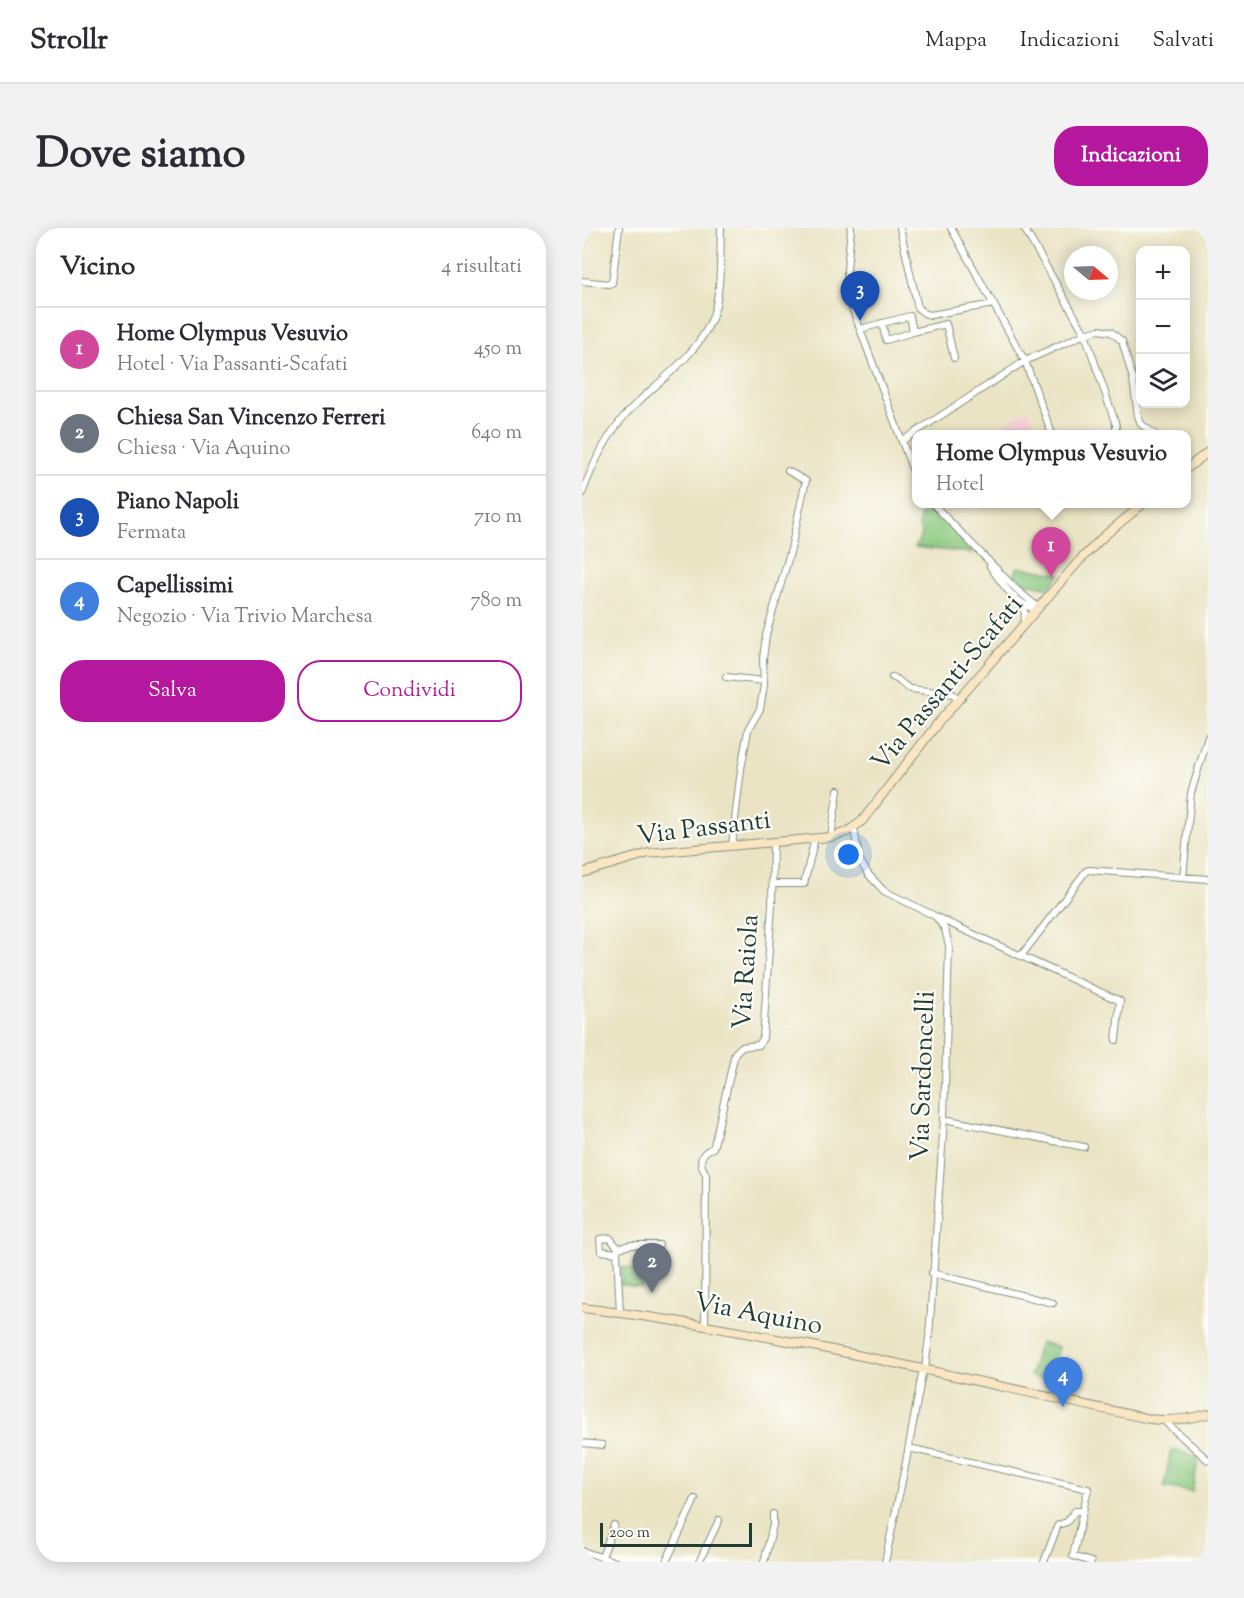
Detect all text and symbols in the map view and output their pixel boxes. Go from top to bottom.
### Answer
text: Strollr [30,21,108,61]
text: Mappa [925,26,987,56]
text: Indicazioni [1020,26,1120,56]
text: Salvati [1153,26,1214,56]
text: Dove siamo [36,126,245,186]
button: Indicazioni [1054,126,1208,186]
north arrow [1064,246,1118,300]
map controls [1136,246,1190,408]
button: + [1136,246,1190,300]
text: Vicino [60,249,135,286]
text: 4 risultati [441,253,522,282]
pin: 3 [840,272,880,321]
button: − [1136,300,1190,354]
text: Home Olympus Vesuvio [117,319,348,351]
text: 1 [76,335,83,364]
text: 450 m [474,335,522,364]
text: Hotel · Via Passanti-Scafati [117,351,348,380]
button: layers [1136,354,1190,408]
text: Chiesa San Vincenzo Ferreri [117,403,386,435]
text: 2 [75,419,84,448]
text: 640 m [471,419,522,448]
popup [912,430,1191,508]
text: Chiesa · Via Aquino [117,435,291,464]
text: Home Olympus Vesuvio [936,439,1167,471]
text: Hotel [936,471,984,500]
text: Piano Napoli [117,487,239,519]
text: 3 [75,503,84,532]
text: 710 m [474,503,522,532]
text: Fermata [117,519,186,548]
pin: 1 [1032,528,1070,577]
text: Capellissimi [117,571,233,603]
text: 4 [74,587,85,616]
text: 780 m [471,587,522,616]
street label: Via Passanti-Scafati [863,588,1033,780]
text: Negozio · Via Trivio Marchesa [117,603,373,632]
button: Salva [60,660,285,722]
button: Condividi [297,660,522,722]
street label: Via Passanti [635,802,773,856]
your location [834,840,863,869]
street label: Via Raiola [725,913,769,1031]
street label: Via Sardoncelli [903,990,945,1162]
pin: 2 [632,1244,672,1293]
street label: Via Aquino [691,1284,825,1346]
pin: 4 [1044,1358,1082,1407]
scale bar [600,1520,752,1548]
text: 200 m [609,1522,650,1545]

